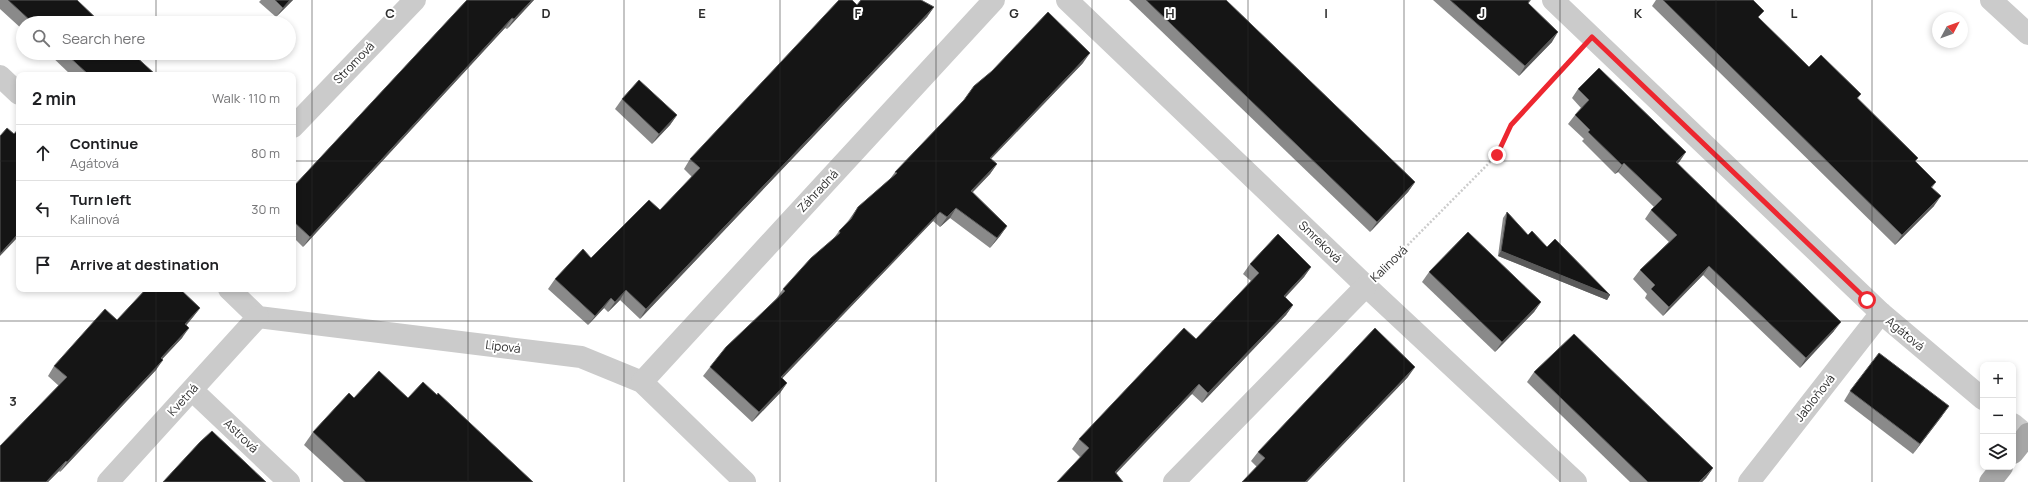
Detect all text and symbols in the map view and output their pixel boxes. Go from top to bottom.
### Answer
text: C [385,4,395,22]
text: D [541,4,551,22]
text: E [698,4,706,22]
text: F [855,4,862,22]
text: G [1009,4,1019,22]
text: H [1165,4,1175,22]
text: I [1324,4,1328,22]
text: J [1479,4,1485,22]
text: K [1634,4,1643,22]
text: L [1791,4,1798,22]
north arrow [1932,12,1968,48]
search box [16,16,296,60]
icon: search [30,27,52,49]
text: Search here [62,28,145,49]
street label: Stromová [329,38,378,88]
text: 2 min [32,87,76,110]
text: Walk · 110 m [212,89,280,107]
text: Continue [70,133,138,154]
icon: ahead [32,142,54,164]
text: 80 m [251,144,280,162]
route end [1488,146,1506,164]
text: Agátová [70,154,119,172]
street label: Záhradná [793,166,842,216]
text: Turn left [70,189,132,210]
icon: left [32,198,54,220]
text: 30 m [251,200,280,218]
text: Kalinová [70,210,120,228]
street label: Smreková [1295,217,1346,266]
street label: Kalinová [1366,242,1411,286]
icon: arrive [32,254,54,276]
text: Arrive at destination [70,254,219,275]
route start [1858,291,1876,309]
street label: Agátová [1883,313,1928,355]
street label: Lipová [485,336,522,357]
map controls [1980,362,2016,470]
button: + [1980,362,2016,398]
street label: Jabloňová [1791,371,1838,425]
street label: Kvetná [163,380,202,420]
text: 3 [9,392,17,410]
button: − [1980,398,2016,434]
street label: Astrová [220,415,262,456]
button: layers [1980,434,2016,470]

